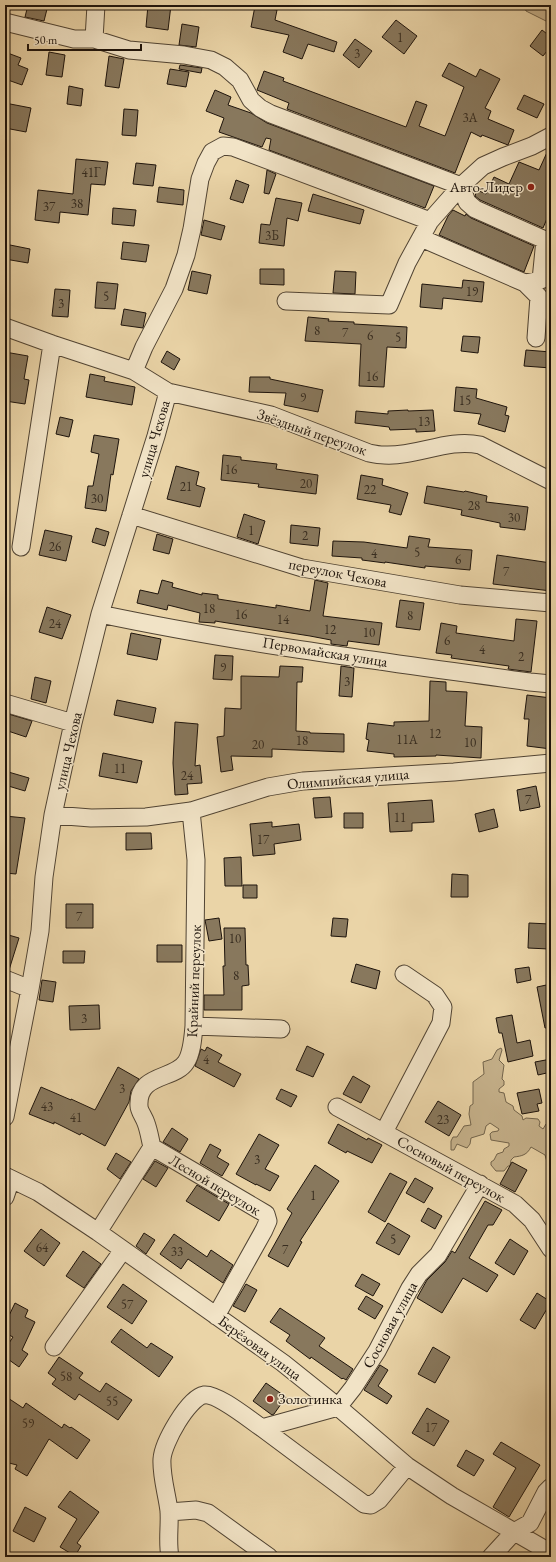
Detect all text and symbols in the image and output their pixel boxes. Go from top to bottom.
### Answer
scale bar [28,26,141,52]
house number: 1 [397,29,403,46]
text: 50 m [34,32,58,48]
house number: 3 [354,45,360,62]
house number: 3А [462,109,479,126]
house number: 41Г [81,164,101,181]
place label: Авто-Лидер [449,177,523,196]
marker: Авто-Лидер [526,182,536,192]
house number: 38 [71,195,83,212]
house number: 37 [43,198,56,215]
house number: 3Б [265,227,279,244]
house number: 19 [466,283,479,300]
house number: 5 [103,288,109,305]
house number: 3 [58,295,64,312]
house number: 8 [314,322,320,339]
house number: 7 [342,324,349,341]
house number: 6 [367,327,373,344]
house number: 5 [395,329,401,346]
house number: 16 [366,368,378,385]
house number: 9 [300,389,307,406]
house number: 15 [459,392,471,409]
street label: улица Чехова [133,398,174,480]
street label: Звёздный переулок [255,404,370,459]
house number: 13 [418,413,430,430]
house number: 16 [225,461,237,478]
house number: 20 [300,475,312,492]
house number: 21 [180,478,192,495]
house number: 22 [364,481,377,498]
house number: 30 [91,490,103,507]
house number: 28 [468,497,480,514]
house number: 30 [508,509,520,526]
house number: 1 [248,522,254,539]
house number: 2 [302,527,309,544]
house number: 26 [49,538,61,555]
house number: 5 [414,544,420,561]
house number: 4 [371,545,378,562]
house number: 6 [455,551,461,568]
street label: переулок Чехова [287,554,389,591]
house number: 7 [503,563,510,580]
house number: 18 [203,600,215,617]
house number: 16 [235,606,247,623]
house number: 8 [407,607,413,624]
house number: 14 [277,611,290,628]
house number: 24 [49,615,62,632]
house number: 12 [324,621,337,638]
house number: 10 [363,624,375,641]
street label: Первомайская улица [261,632,389,671]
house number: 6 [444,632,450,649]
house number: 4 [479,641,486,658]
house number: 2 [518,648,525,665]
house number: 9 [220,659,227,676]
house number: 3 [344,673,350,690]
street label: улица Чехова [49,710,86,792]
house number: 12 [429,725,442,742]
house number: 11А [396,731,419,748]
house number: 18 [296,732,308,749]
house number: 10 [464,734,476,751]
house number: 20 [252,736,264,753]
house number: 11 [114,760,126,777]
street label: Олимпийская улица [286,764,410,793]
house number: 24 [181,767,194,784]
house number: 7 [525,791,532,808]
house number: 11 [394,809,406,826]
house number: 17 [257,831,270,848]
house number: 7 [76,908,83,925]
street label: Крайний переулок [182,924,205,1038]
house number: 10 [229,930,241,947]
house number: 8 [233,967,239,984]
house number: 3 [81,1010,87,1027]
house number: 4 [203,1051,210,1068]
house number: 3 [119,1080,125,1097]
house number: 43 [41,1098,53,1115]
house number: 41 [70,1109,82,1126]
house number: 23 [437,1111,449,1128]
street label: Сосновый переулок [394,1131,509,1206]
street label: Лесной переулок [166,1150,264,1219]
house number: 3 [254,1151,260,1168]
house number: 1 [310,1187,316,1204]
house number: 5 [390,1231,396,1248]
house number: 64 [36,1239,49,1256]
house number: 7 [282,1241,289,1258]
house number: 33 [171,1243,183,1260]
street label: Сосновая улица [358,1278,421,1371]
house number: 57 [121,1296,134,1313]
street label: Берёзовая улица [215,1311,306,1384]
house number: 58 [60,1368,72,1385]
place label: Золотинка [278,1389,342,1408]
house number: 55 [106,1393,118,1410]
marker: Золотинка [265,1394,275,1404]
house number: 59 [22,1415,35,1432]
house number: 17 [425,1419,438,1436]

